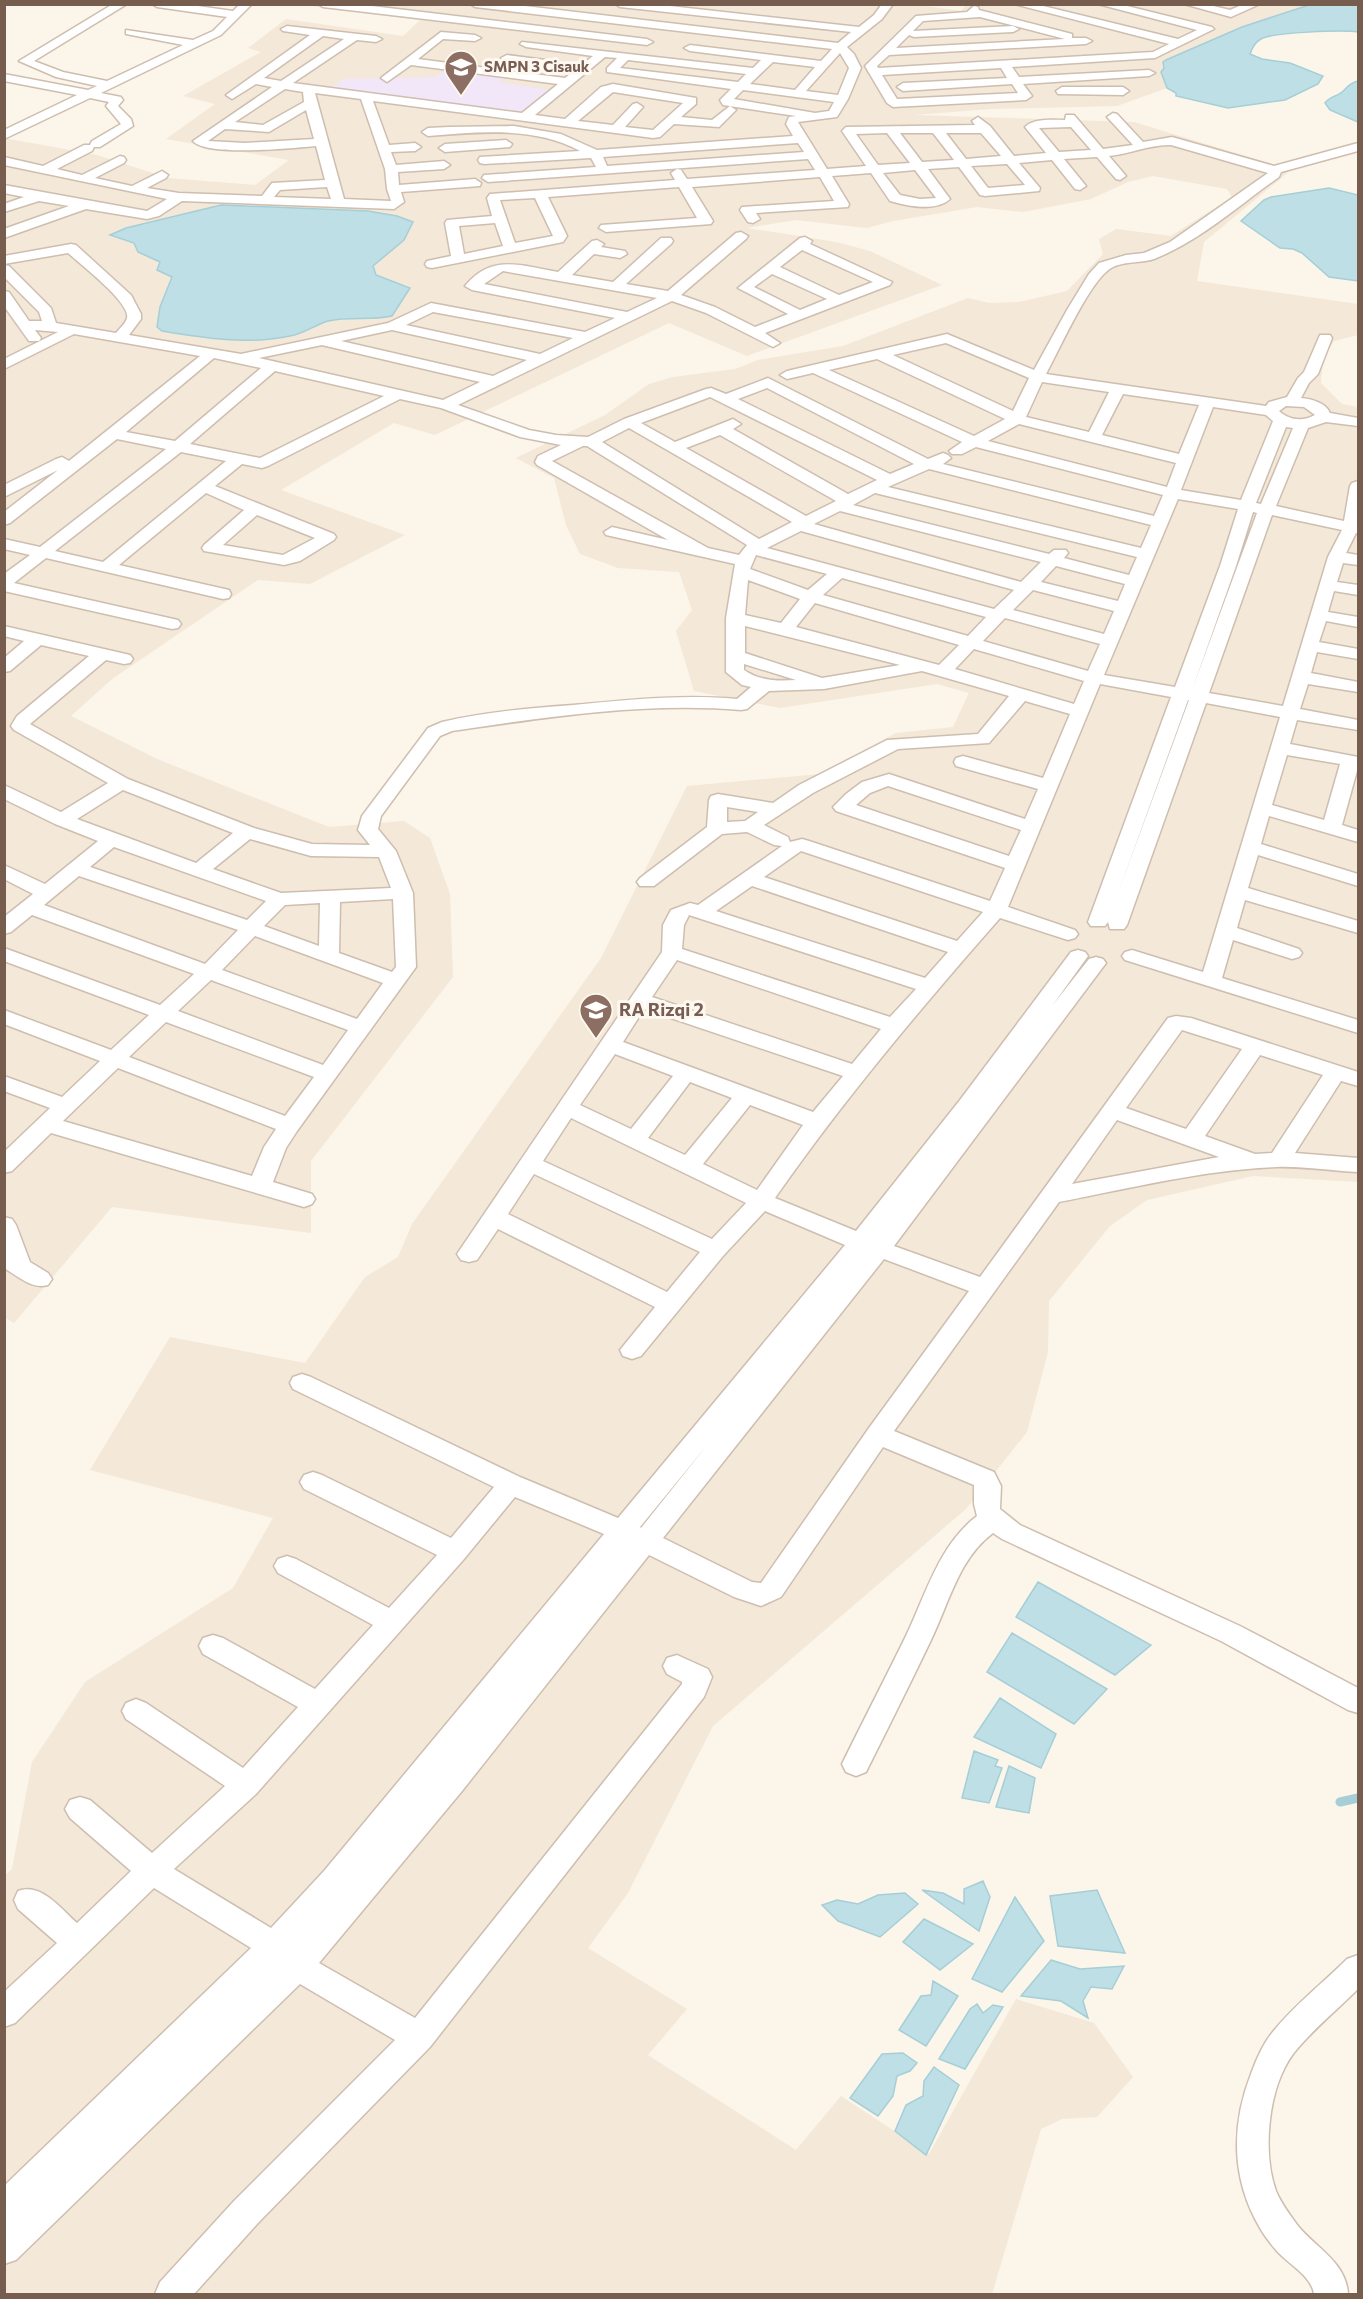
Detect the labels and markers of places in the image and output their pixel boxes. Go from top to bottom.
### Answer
school or university icon: SMPN 3 Cisauk [443,49,479,96]
place label: SMPN 3 Cisauk [484,57,590,75]
school or university icon: RA Rizqi 2 [578,992,614,1039]
place label: RA Rizqi 2 [619,998,704,1020]

